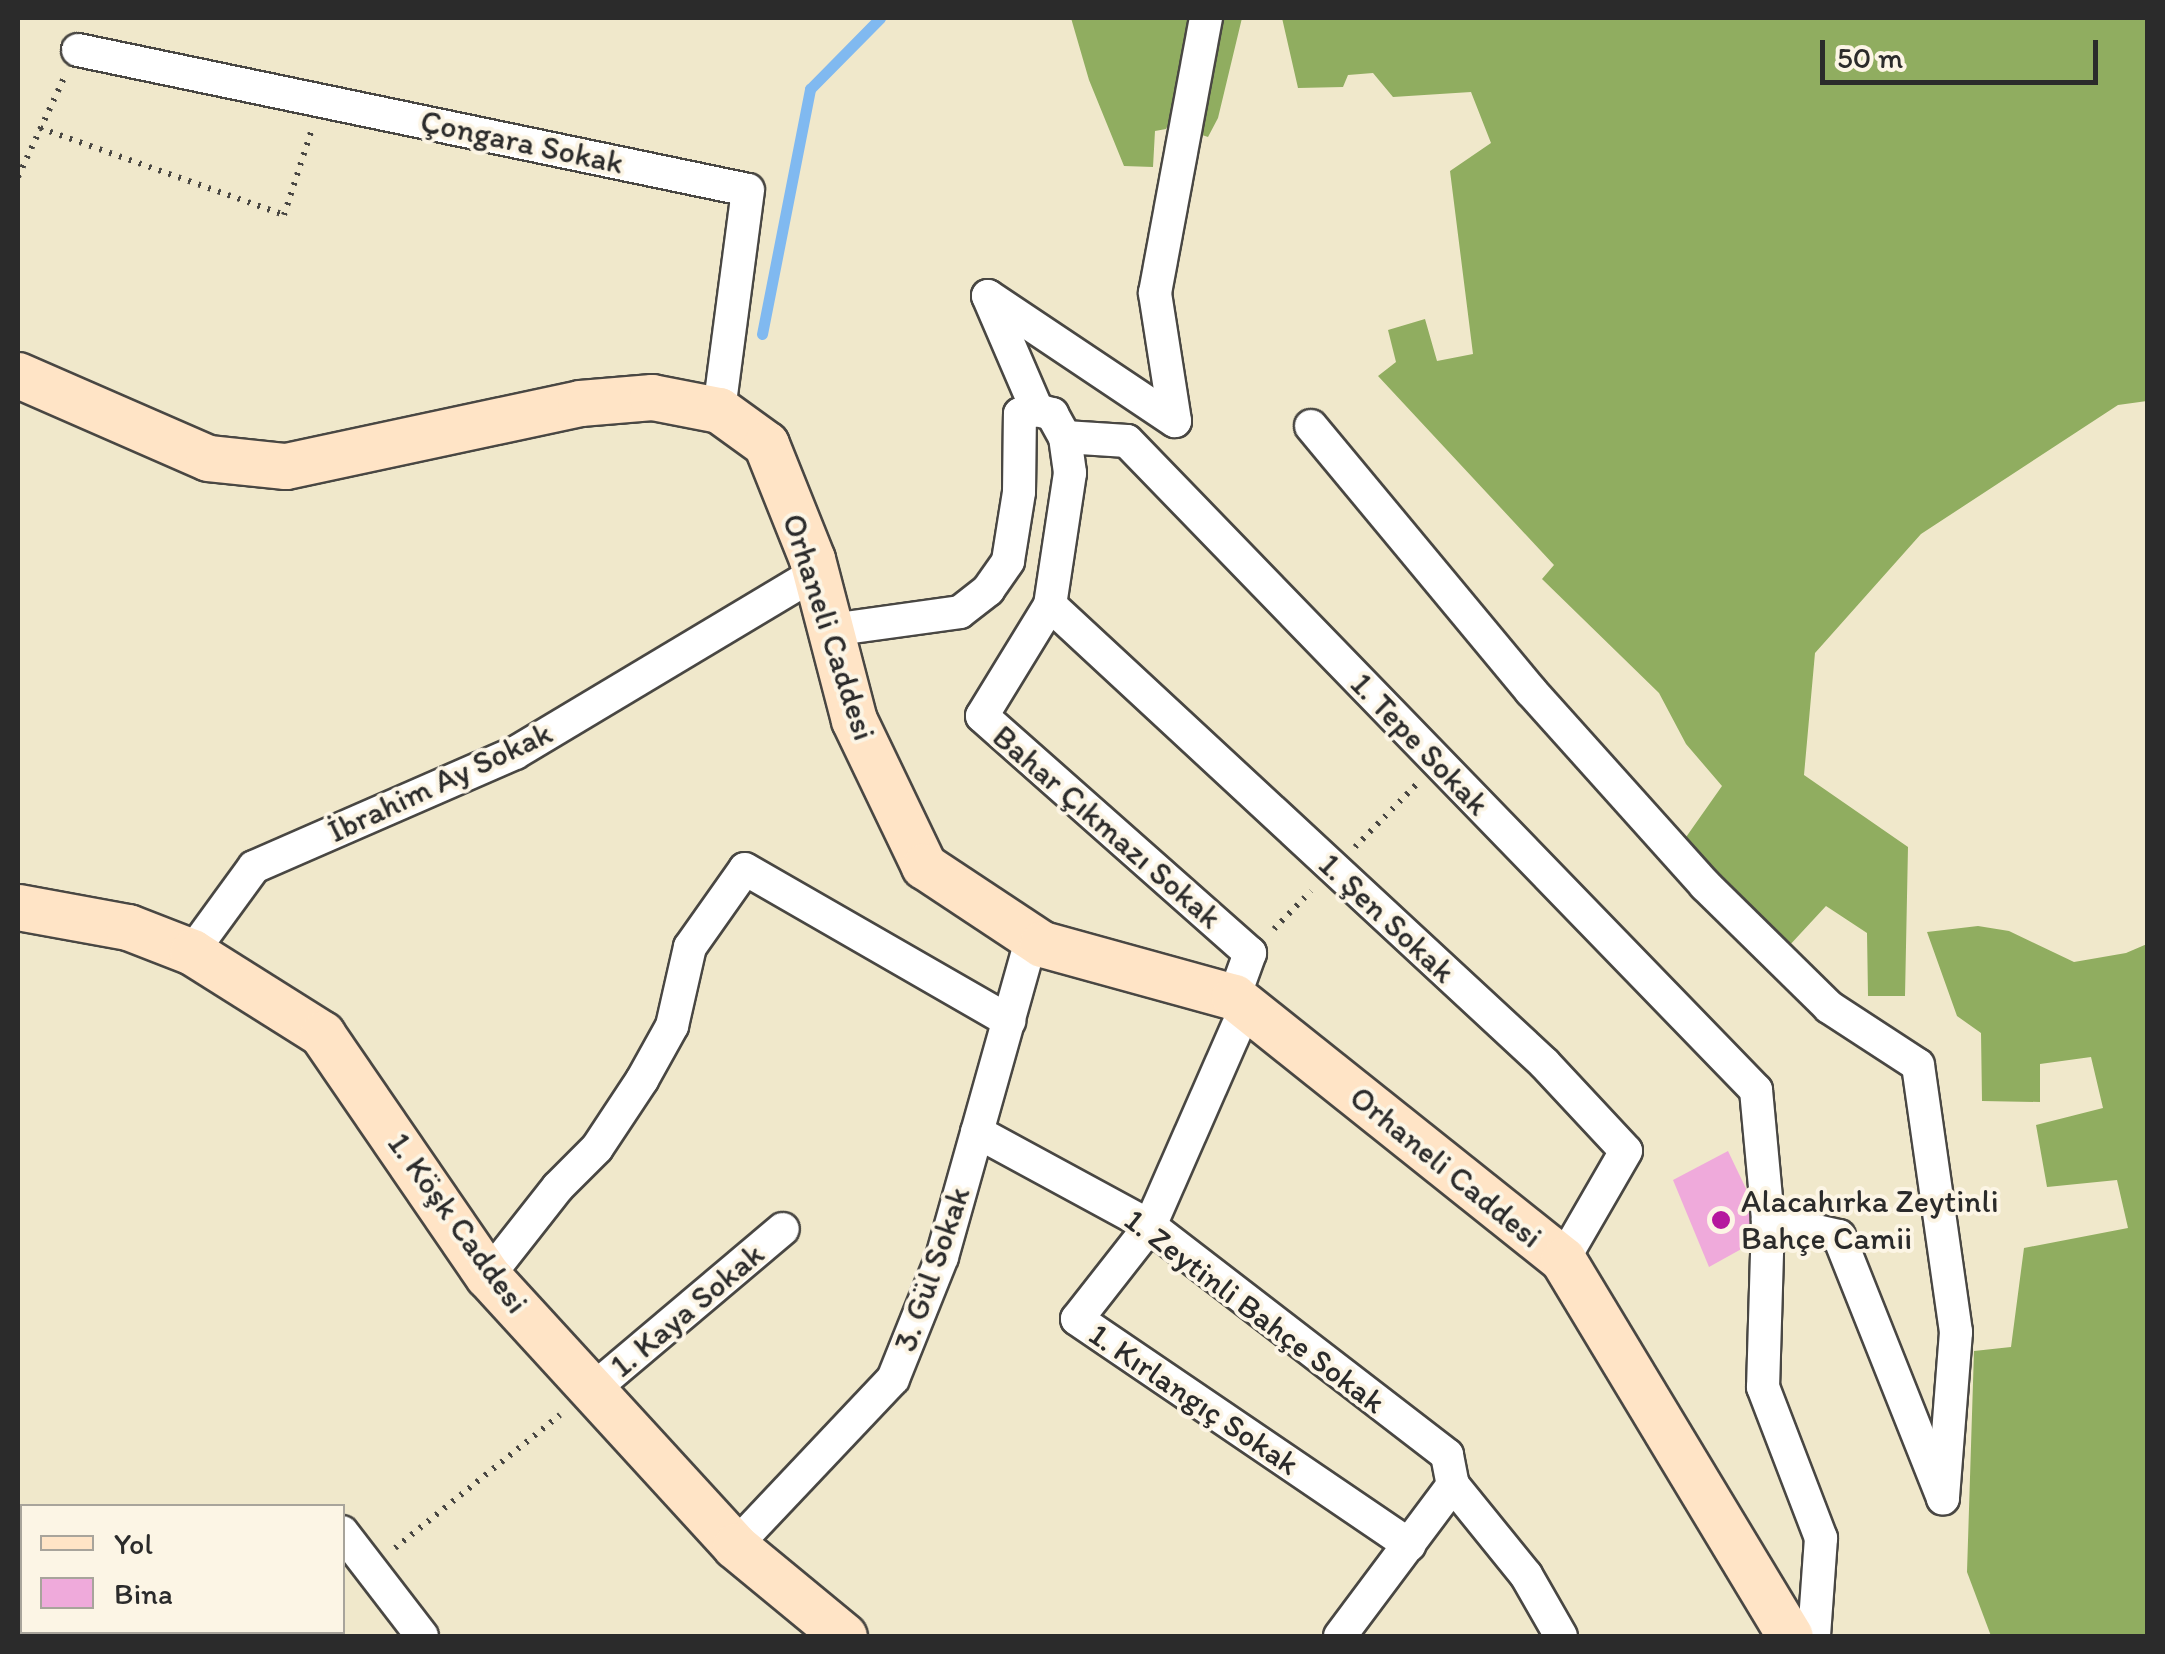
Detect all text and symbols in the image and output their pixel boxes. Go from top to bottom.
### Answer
scale bar [1825,20,2102,82]
text: 50 m [1837,39,1903,76]
street label: Çongara Sokak [417,102,627,182]
street label: Orhaneli Caddesi [774,509,884,745]
street label: 1. Tepe Sokak [1343,665,1497,823]
street label: İbrahim Ay Sokak [322,713,558,851]
street label: Bahar Çıkmazı Sokak [985,717,1229,937]
street label: 1. Şen Sokak [1311,845,1463,991]
street label: Orhaneli Caddesi [1342,1078,1550,1256]
street label: 1. Köşk Caddesi [379,1125,537,1321]
street label: 3. Gül Sokak [886,1182,978,1356]
place label: Alacahırka Zeytinli Bahçe Camii [1741,1183,2000,1258]
street label: 1. Zeytinli Bahçe Sokak [1117,1201,1393,1421]
marker: Alacahırka Zeytinli Bahçe Camii [1710,1209,1732,1231]
street label: 1. Kaya Sokak [603,1235,771,1385]
street label: 1. Kırlangıç Sokak [1082,1315,1306,1483]
legend [20,1504,345,1634]
text: Yol [114,1525,153,1562]
text: Bina [114,1575,173,1612]

